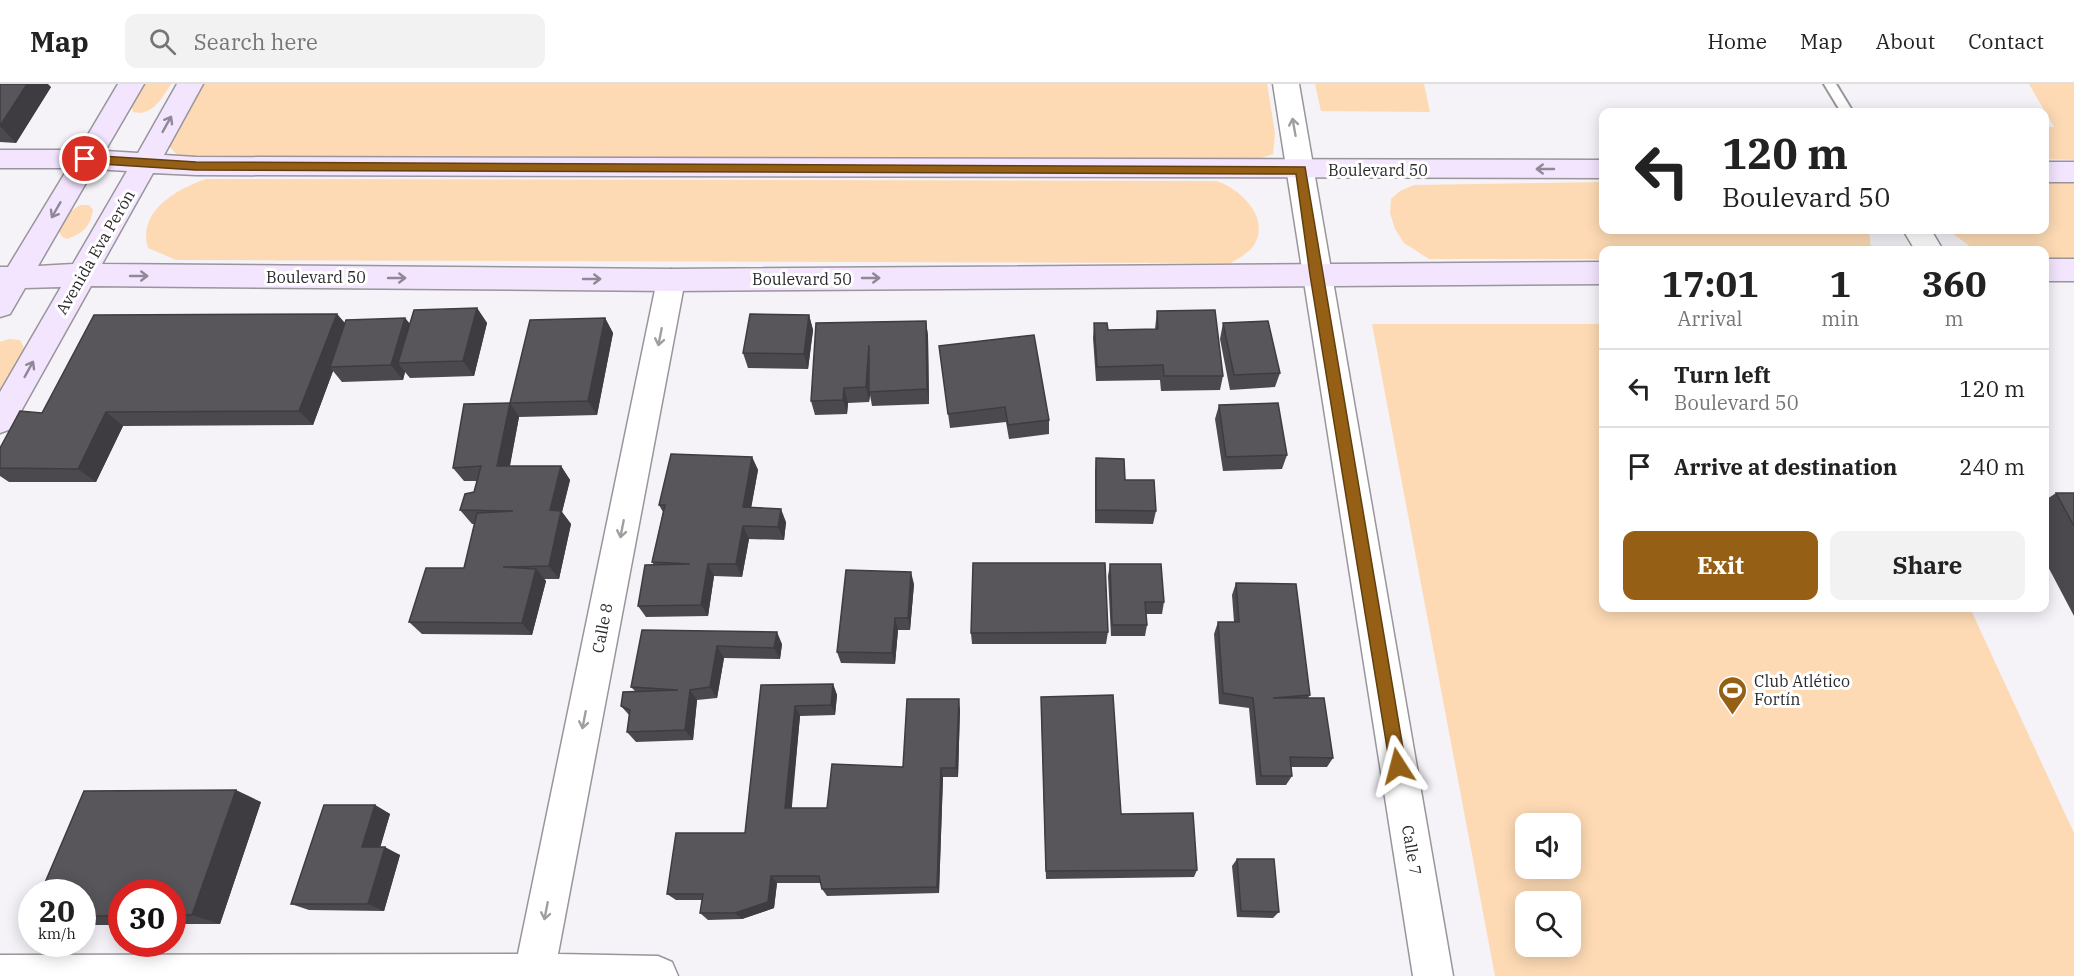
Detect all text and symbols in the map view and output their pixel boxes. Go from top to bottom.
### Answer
search box [125,14,545,68]
text: Map [30,23,89,60]
icon: search [146,25,179,58]
text: Search here [194,27,318,56]
text: Home [1707,27,1767,55]
text: Map [1800,27,1843,55]
text: About [1876,27,1935,55]
text: Contact [1968,27,2044,55]
one-way arrow [161,116,173,133]
one-way arrow [1288,118,1299,137]
text: 120 m [1722,126,1848,181]
icon: left [1623,132,1701,210]
pin [59,133,110,184]
icon: arrive [68,142,101,175]
street label: Boulevard 50 [1328,160,1428,180]
one-way arrow [1536,163,1556,175]
text: Boulevard 50 [1722,179,1890,214]
street label: Avenida Eva Perón [51,186,139,318]
one-way arrow [50,200,61,218]
text: 17:01 [1661,260,1759,307]
text: 1 [1829,260,1851,307]
text: 360 [1922,260,1987,307]
street label: Boulevard 50 [266,267,366,287]
street label: Boulevard 50 [752,269,852,289]
one-way arrow [128,270,148,282]
one-way arrow [386,272,406,284]
one-way arrow [581,273,601,285]
one-way arrow [860,273,880,284]
text: Arrival [1678,305,1743,332]
text: min [1821,305,1859,332]
text: m [1945,305,1964,332]
one-way arrow [654,327,665,347]
text: Turn left [1674,360,1770,389]
one-way arrow [23,361,35,378]
icon: left [1623,372,1656,405]
text: 120 m [1959,374,2025,403]
text: Boulevard 50 [1674,389,1799,416]
icon: arrive [1623,450,1656,483]
text: Arrive at destination [1674,452,1897,481]
text: 240 m [1959,452,2025,481]
one-way arrow [616,518,627,538]
button: Exit [1623,531,1818,600]
button: Share [1830,531,2025,600]
street label: Calle 8 [587,601,617,655]
place label: Club Atlético Fortín [1754,671,1850,709]
sports icon: Club Atlético Fortín [1717,674,1749,716]
one-way arrow [578,710,589,729]
position arrow [1366,734,1430,798]
map controls [1515,813,1581,957]
button: sound [1515,813,1581,879]
street label: Calle 7 [1398,823,1426,877]
speed limit sign: 30 [108,879,186,957]
text: 20 [39,891,75,930]
button: search [1515,891,1581,957]
one-way arrow [540,901,551,921]
text: km/h [38,924,76,943]

